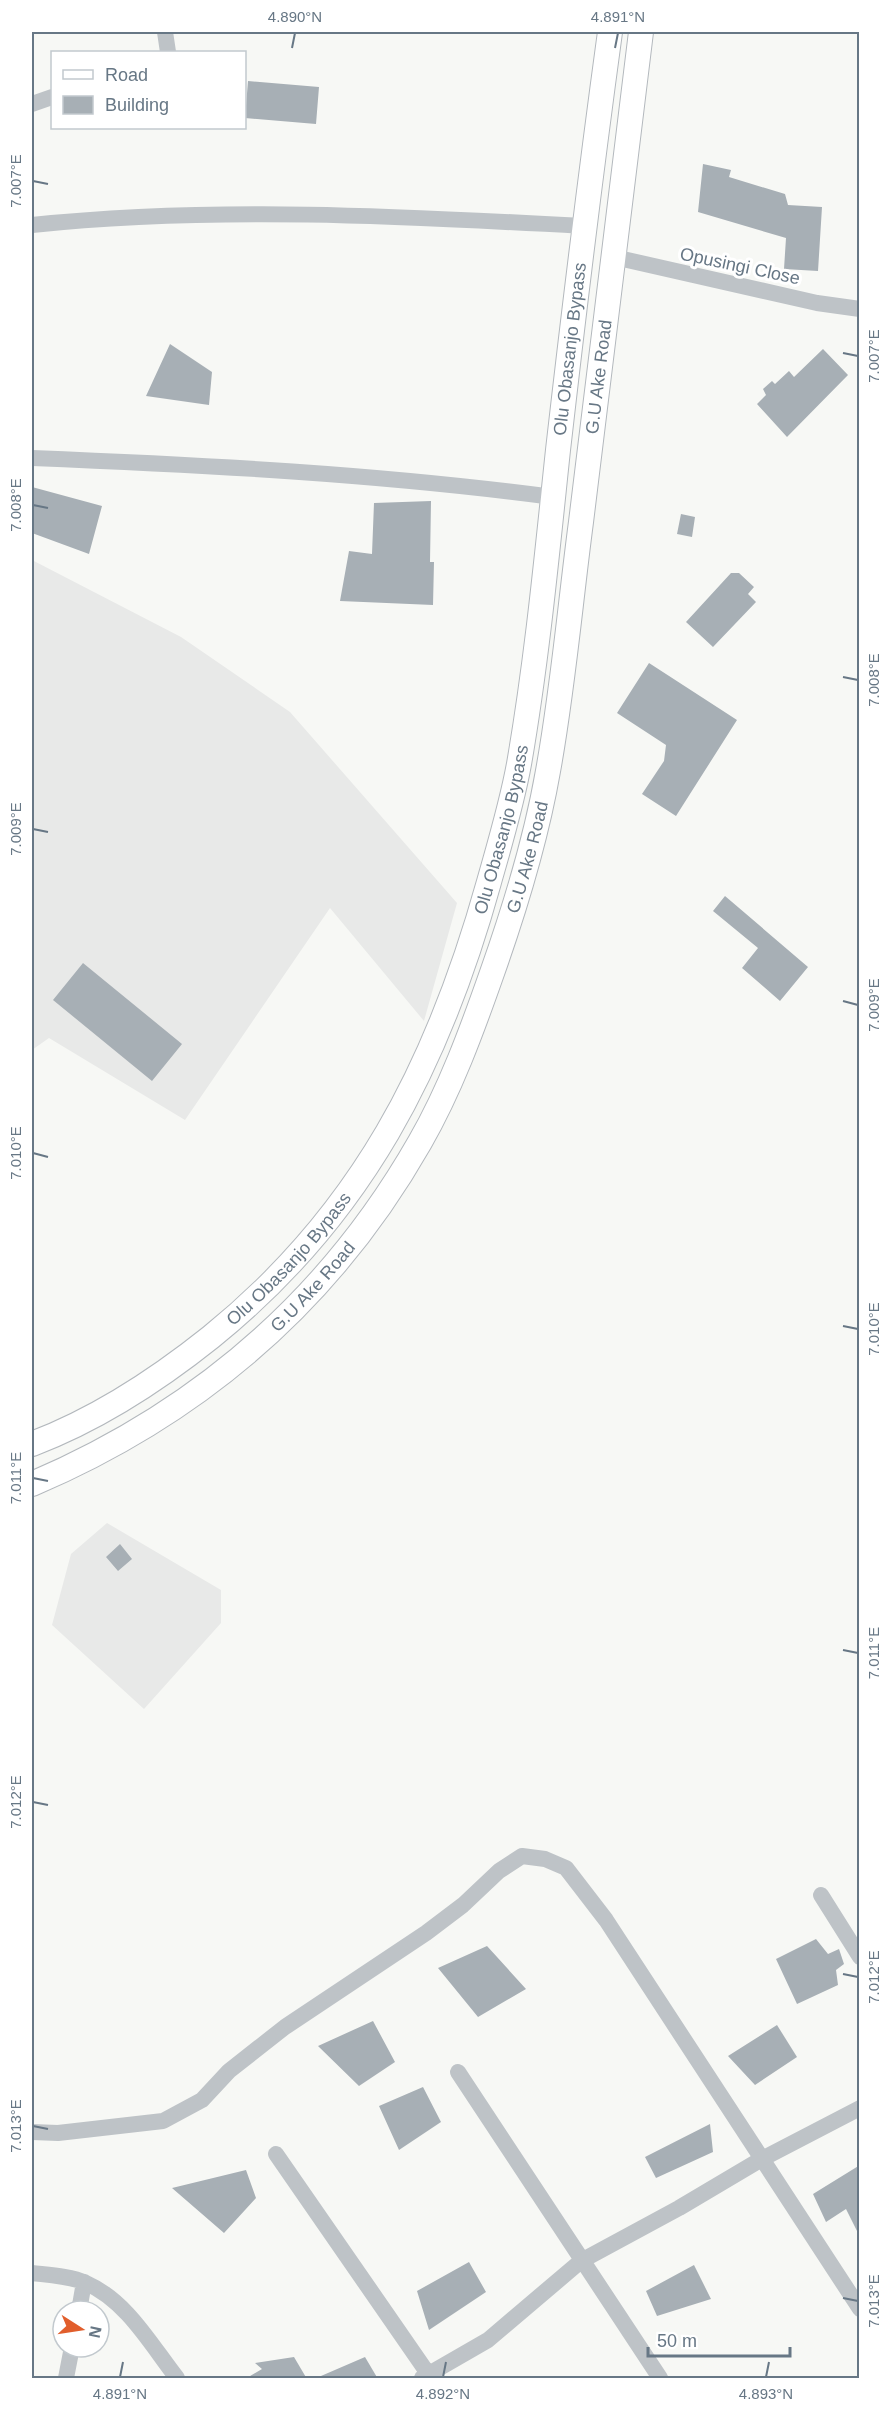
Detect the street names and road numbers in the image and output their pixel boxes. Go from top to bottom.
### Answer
street label: Opusingi Close [678,244,802,288]
street label: Olu Obasanjo Bypass [550,261,590,437]
street label: G.U Ake Road [582,318,616,435]
street label: Olu Obasanjo Bypass [470,743,532,917]
street label: G.U Ake Road [503,799,552,916]
street label: Olu Obasanjo Bypass [223,1188,355,1329]
street label: G.U Ake Road [266,1238,359,1336]

